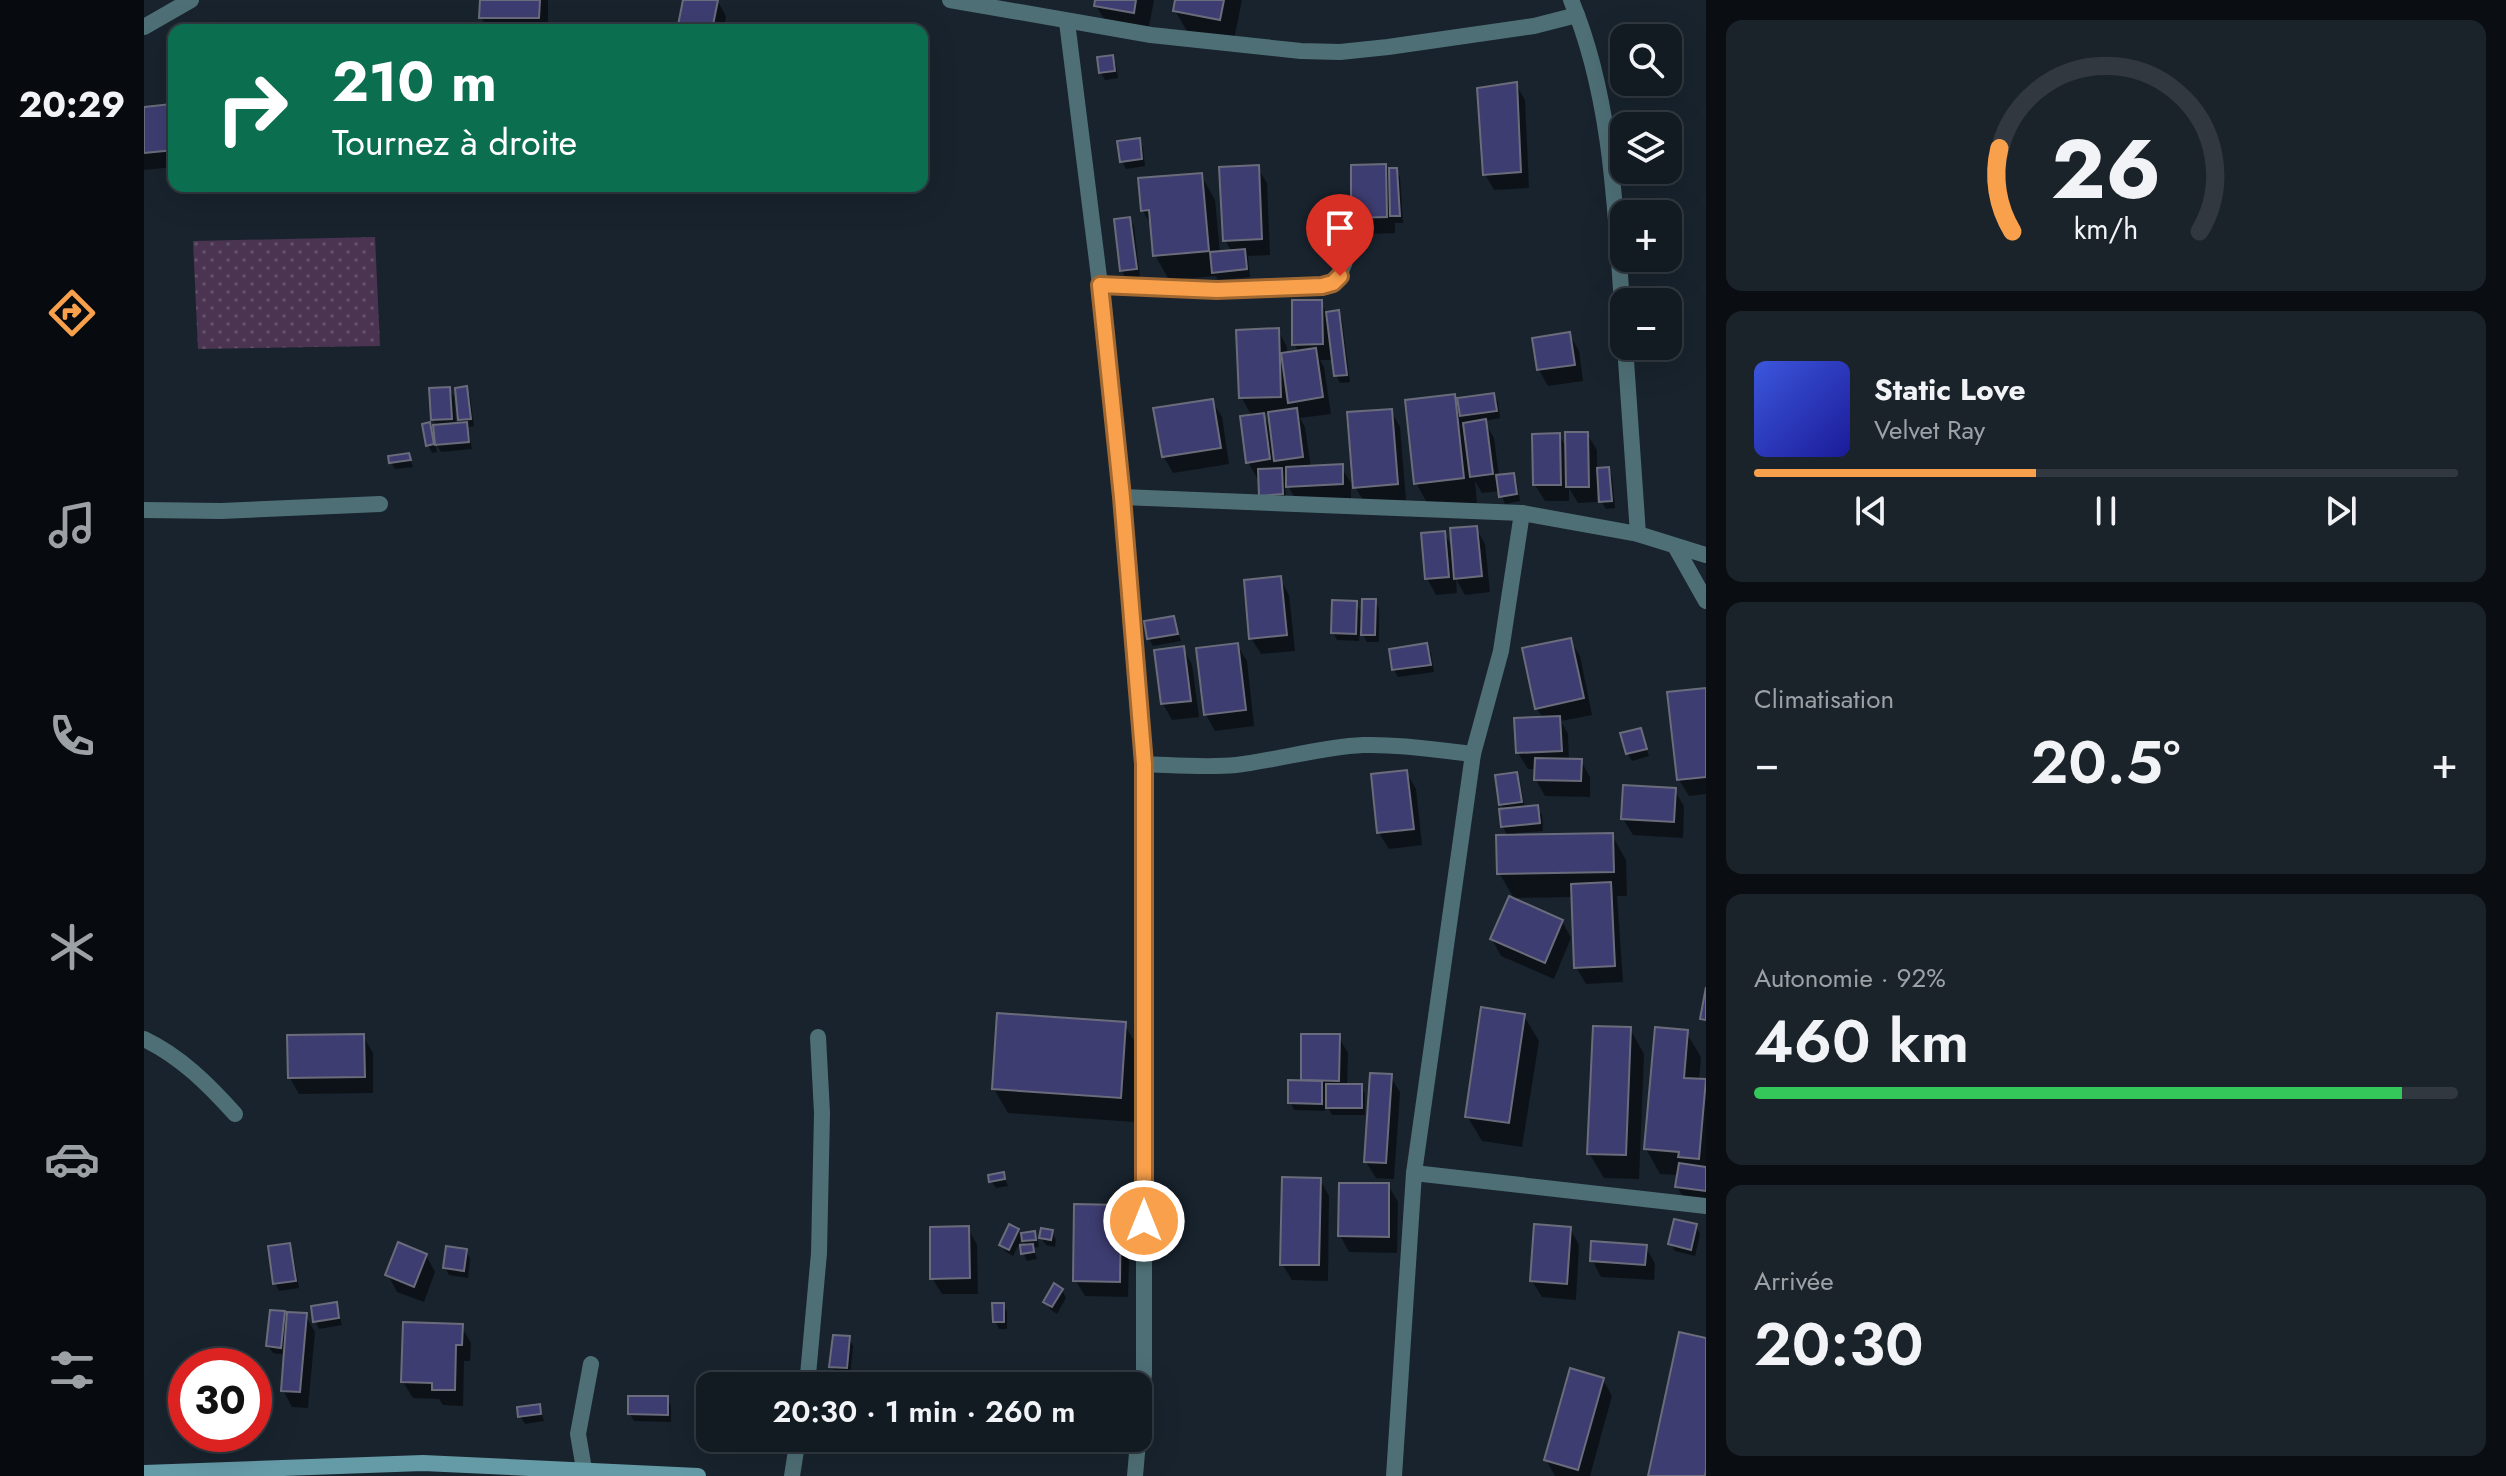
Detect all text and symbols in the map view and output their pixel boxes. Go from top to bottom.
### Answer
map controls [1610,24,1682,360]
button: search [1610,24,1682,96]
text: 210 m [332,41,497,122]
icon: right [200,56,304,160]
text: 20:29 [19,78,125,130]
text: 26 [2051,108,2161,228]
button: layers [1610,112,1682,184]
text: Tournez à droite [332,116,577,168]
pin [1306,194,1374,276]
button: + [1610,200,1682,272]
icon: arrive [1318,206,1362,250]
text: km/h [2074,208,2138,250]
icon: directions [44,285,100,341]
button: − [1610,288,1682,360]
text: Static Love [1874,368,2026,411]
text: Velvet Ray [1874,411,1985,449]
icon: previous [1849,489,1893,533]
icon: pause [2084,489,2128,533]
icon: next [2319,489,2363,533]
icon: music [44,497,100,553]
text: Climatisation [1754,680,1894,718]
icon: phone [44,708,100,764]
text: 20.5° [2031,719,2180,806]
text: − [1754,731,1780,795]
text: + [2431,731,2458,795]
icon: climate [44,919,100,975]
text: Autonomie · 92% [1754,959,1946,997]
text: 460 km [1754,998,1969,1085]
icon: car [44,1131,100,1187]
position arrow [1102,1179,1186,1263]
text: Arrivée [1754,1262,1834,1300]
text: 20:30 [1754,1301,1924,1388]
icon: filters [44,1342,100,1398]
speed limit sign: 30 [168,1348,272,1452]
text: 20:30 · 1 min · 260 m [772,1390,1076,1433]

